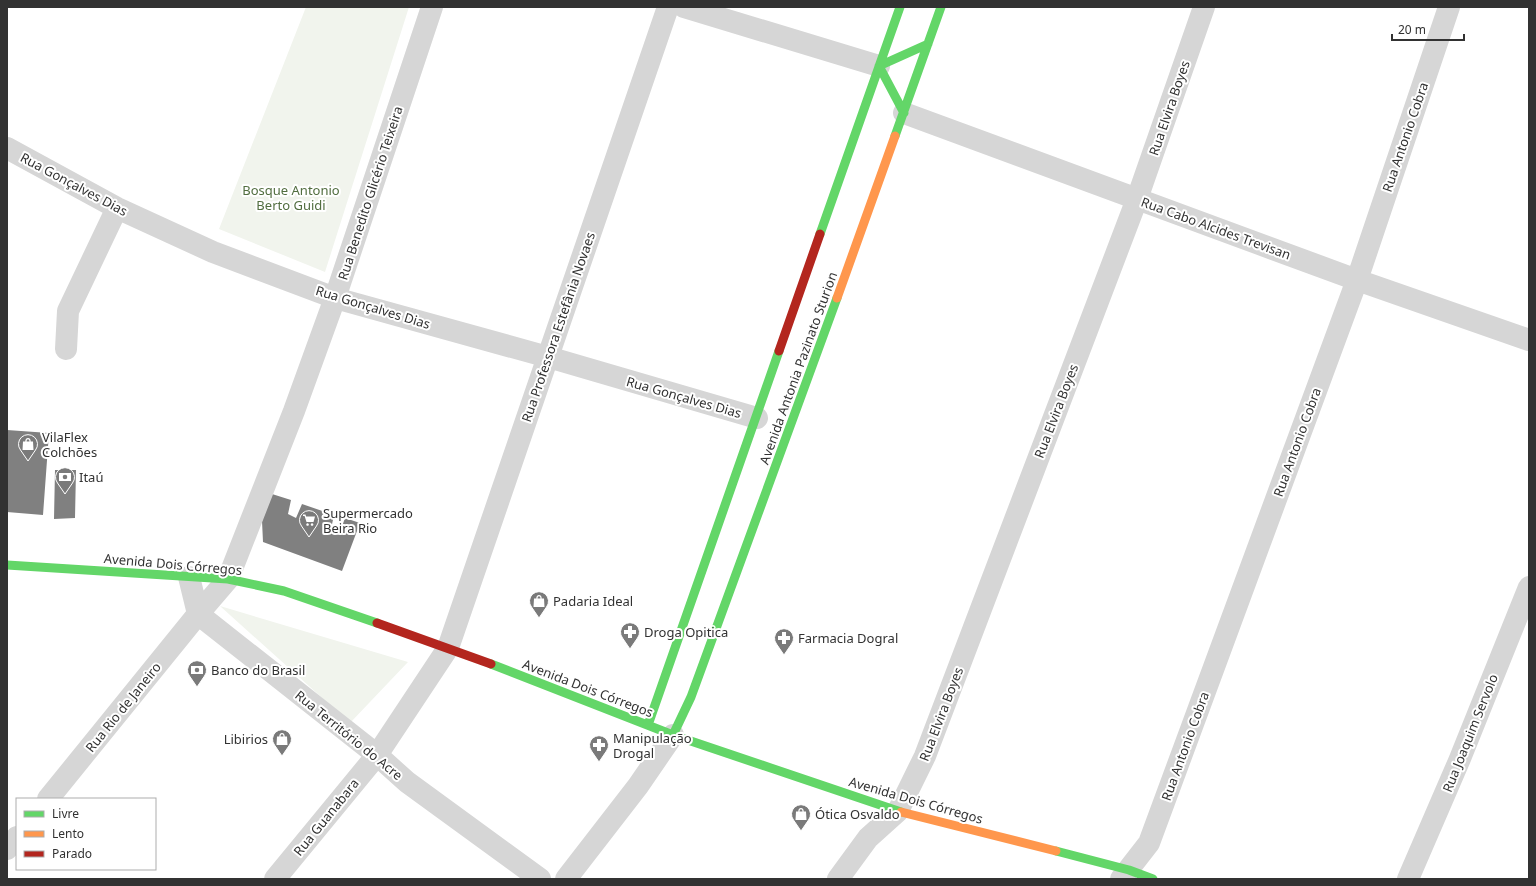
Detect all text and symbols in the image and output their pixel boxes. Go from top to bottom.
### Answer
scale bar [1392,16,1464,42]
text: 20 m [1398,21,1426,38]
street label: Rua Elvira Boyes [1144,58,1194,158]
street label: Rua Antonio Cobra [1378,80,1432,194]
street label: Rua Benedito Glicério Teixeira [333,104,407,282]
street label: Rua Gonçalves Dias [17,148,131,220]
park label: Bosque Antonio Berto Guidi [242,181,340,214]
street label: Rua Cabo Alcides Trevisan [1139,193,1293,263]
street label: Rua Professora Estefânia Novaes [517,230,599,424]
street label: Avenida Antonia Pazinato Sturion [755,269,841,467]
street label: Rua Gonçalves Dias [313,281,433,333]
street label: Rua Elvira Boyes [1030,361,1082,461]
street label: Rua Gonçalves Dias [624,372,744,422]
street label: Rua Antonio Cobra [1269,385,1325,499]
place label: VilaFlex Colchões [42,428,97,461]
shop icon: VilaFlex Colchões [17,433,39,461]
bank icon: Itaú [54,466,76,494]
place label: Itaú [79,468,103,486]
place label: Supermercado Beira Rio [323,504,413,537]
supermarket icon: Supermercado Beira Rio [298,509,320,537]
street label: Avenida Dois Córregos [103,549,243,579]
shop icon: Padaria Ideal [528,590,550,618]
place label: Padaria Ideal [553,592,633,610]
pharmacy icon: Droga Opitica [619,621,641,649]
place label: Droga Opitica [644,623,728,641]
pharmacy icon: Farmacia Dogral [773,627,795,655]
place label: Farmacia Dogral [798,629,898,647]
street label: Avenida Dois Córregos [520,655,656,721]
street label: Rua Rio de Janeiro [81,658,165,756]
bank icon: Banco do Brasil [186,659,208,687]
place label: Banco do Brasil [211,661,305,679]
street label: Rua Elvira Boyes [915,664,967,764]
street label: Rua Joaquim Servolo [1438,671,1502,795]
street label: Rua Território do Acre [292,686,406,784]
street label: Rua Antonio Cobra [1157,689,1213,803]
shop icon: Libirios [271,728,293,756]
place label: Manipulação Drogal [613,729,692,762]
place label: Libirios [224,730,268,748]
pharmacy icon: Manipulação Drogal [588,734,610,762]
street label: Avenida Dois Córregos [847,772,985,828]
street label: Rua Guanabara [289,775,363,859]
legend [16,798,156,870]
shop icon: Ótica Osvaldo [790,803,812,831]
text: Livre [52,805,79,822]
place label: Ótica Osvaldo [815,805,900,823]
text: Lento [52,825,84,842]
text: Parado [52,845,92,862]

